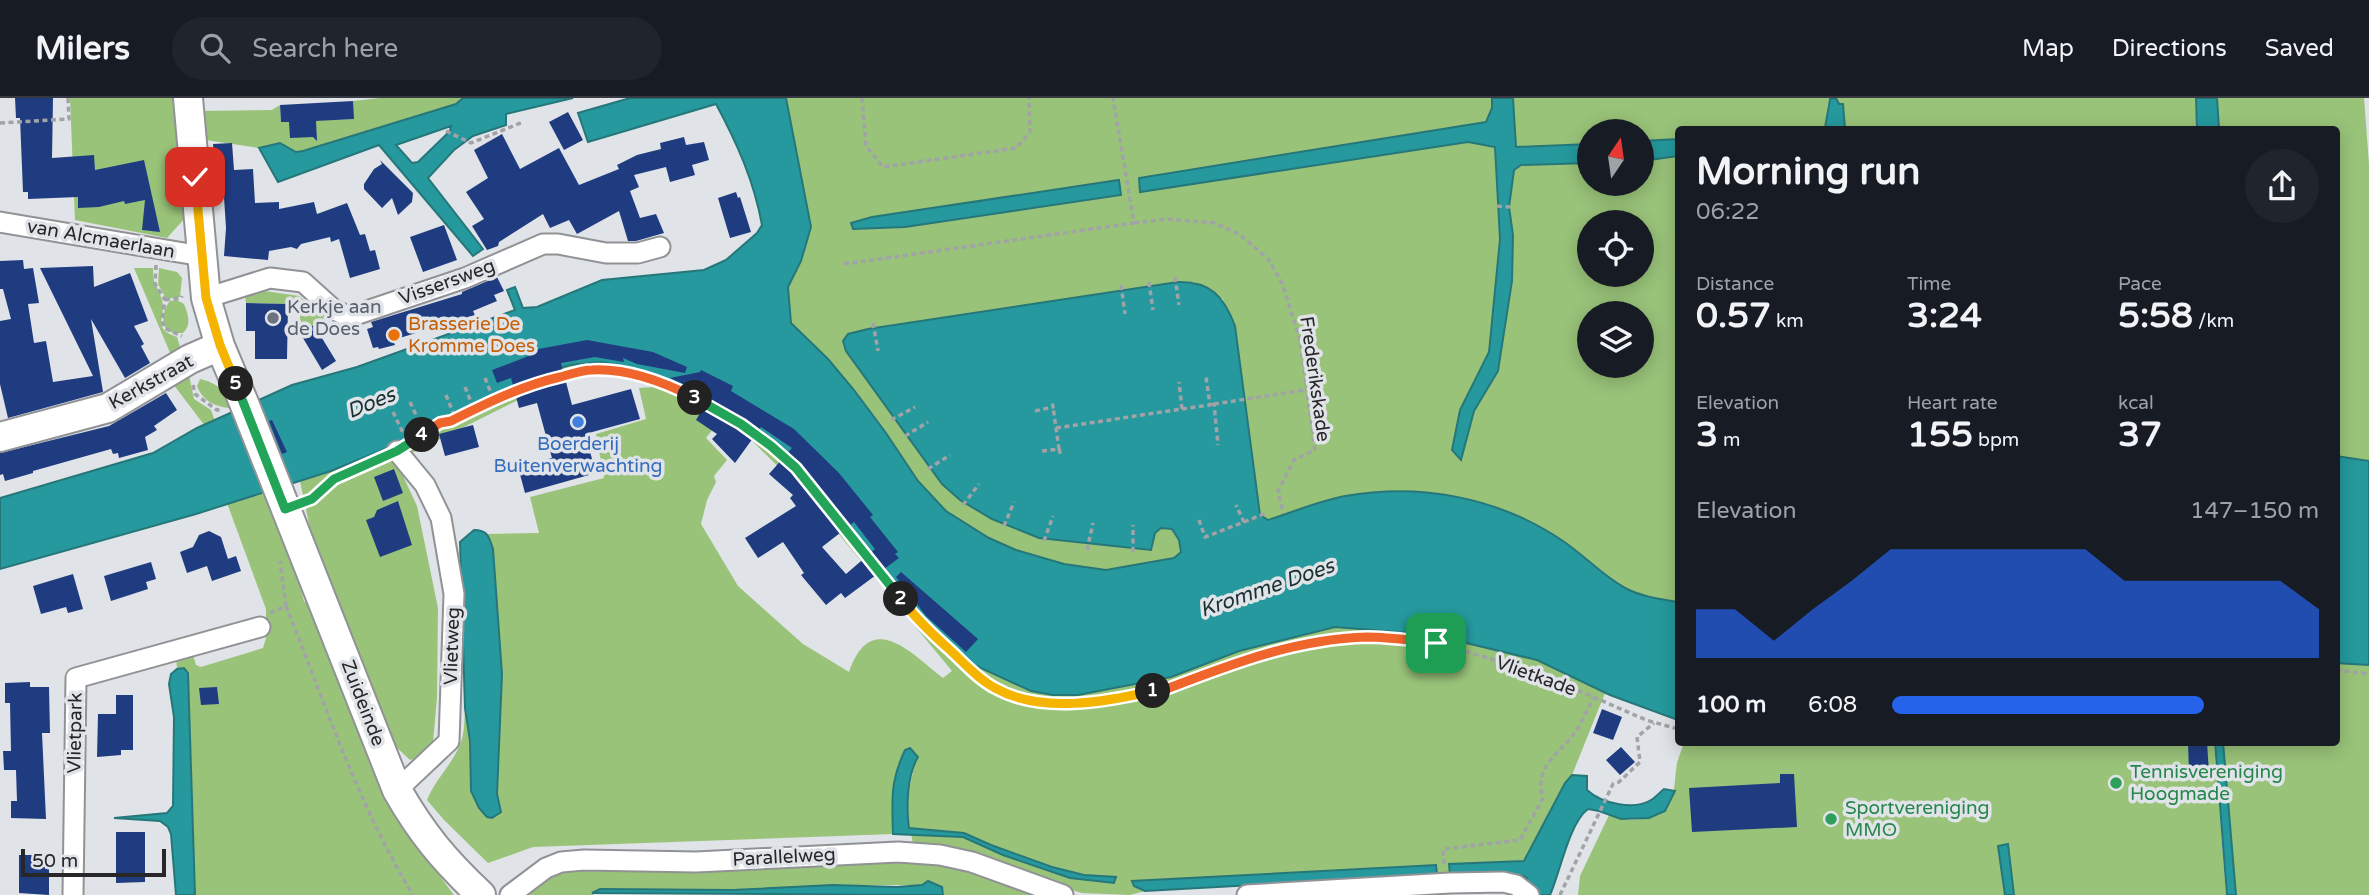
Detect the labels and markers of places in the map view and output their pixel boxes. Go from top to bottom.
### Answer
pin [165,147,225,207]
place label: Kerkje aan de Does [287,296,382,340]
marker: Kerkje aan de Does [265,310,281,326]
place label: Brasserie De Kromme Does [408,313,535,357]
marker: Brasserie De Kromme Does [386,327,402,343]
pin: 5 [218,366,254,402]
pin: 3 [678,380,712,416]
marker: Boerderij Buitenverwachting [570,414,586,430]
pin: 4 [404,418,440,452]
place label: Boerderij Buitenverwachting [493,433,663,477]
pin: 2 [884,582,918,616]
pin [1406,613,1466,673]
pin: 1 [1136,674,1170,708]
place label: Tennisvereniging Hoogmade [2130,761,2283,805]
marker: Tennisvereniging Hoogmade [2108,775,2124,791]
place label: Sportvereniging MMO [1845,797,1990,841]
marker: Sportvereniging MMO [1823,811,1839,827]

